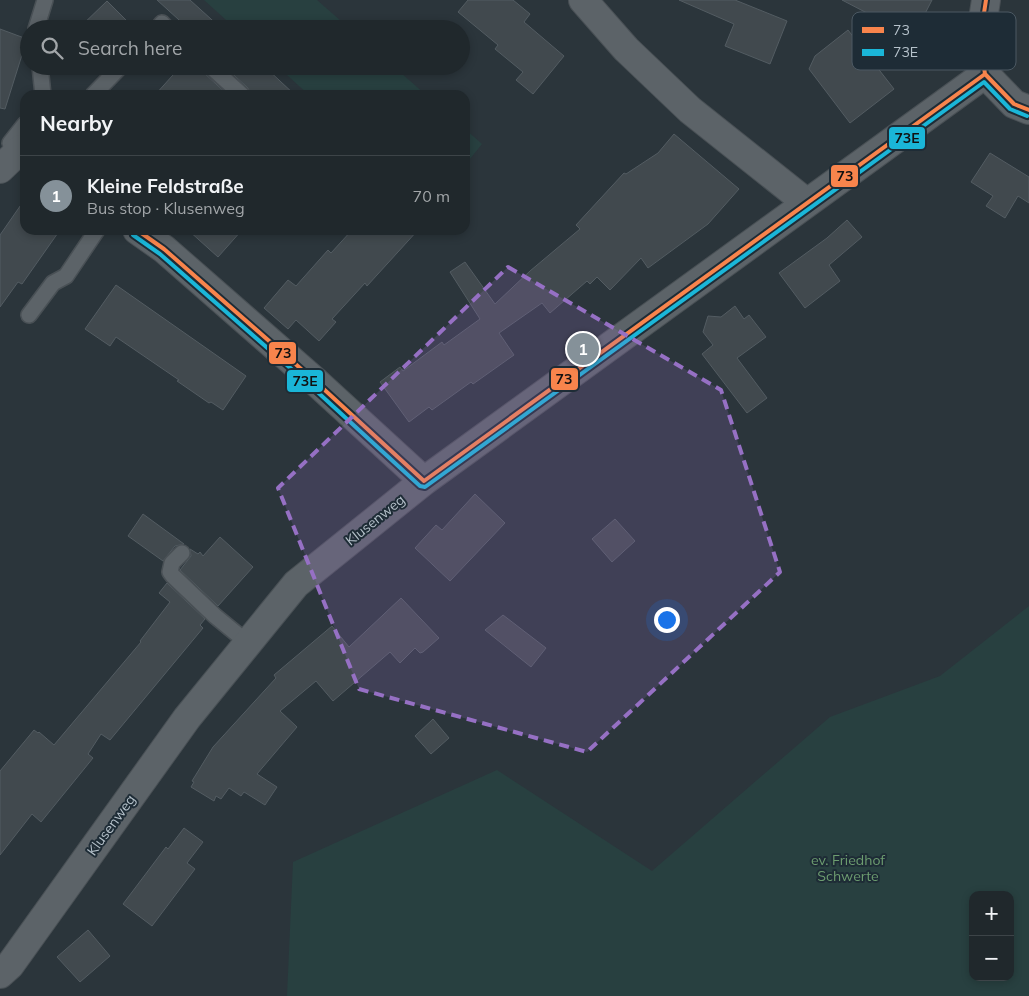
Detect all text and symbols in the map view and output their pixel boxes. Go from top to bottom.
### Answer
legend [852,12,1016,70]
search box [20,20,470,75]
text: 73 [893,21,910,39]
icon: search [38,34,66,62]
text: Search here [78,36,182,60]
text: 73E [893,43,918,61]
text: Nearby [40,110,113,136]
line badge: 73E [888,126,926,150]
text: 73E [894,129,920,147]
line badge: 73 [830,164,859,188]
text: 73 [837,167,853,185]
text: Kleine Feldstraße [87,174,244,198]
text: 1 [51,186,61,206]
text: 70 m [413,186,450,206]
text: Bus stop · Klusenweg [87,198,245,218]
pin: 1 [567,330,599,368]
line badge: 73 [268,341,297,365]
text: 73 [275,344,291,362]
line badge: 73 [550,367,579,391]
line badge: 73E [286,369,324,393]
text: 73 [556,370,572,388]
text: 73E [292,372,318,390]
street label: Klusenweg [342,491,408,549]
your location [654,607,680,633]
street label: Klusenweg [83,791,139,859]
park label: ev. Friedhof Schwerte [811,851,885,885]
map controls [969,891,1014,981]
button: + [969,891,1014,936]
button: − [969,936,1014,981]

